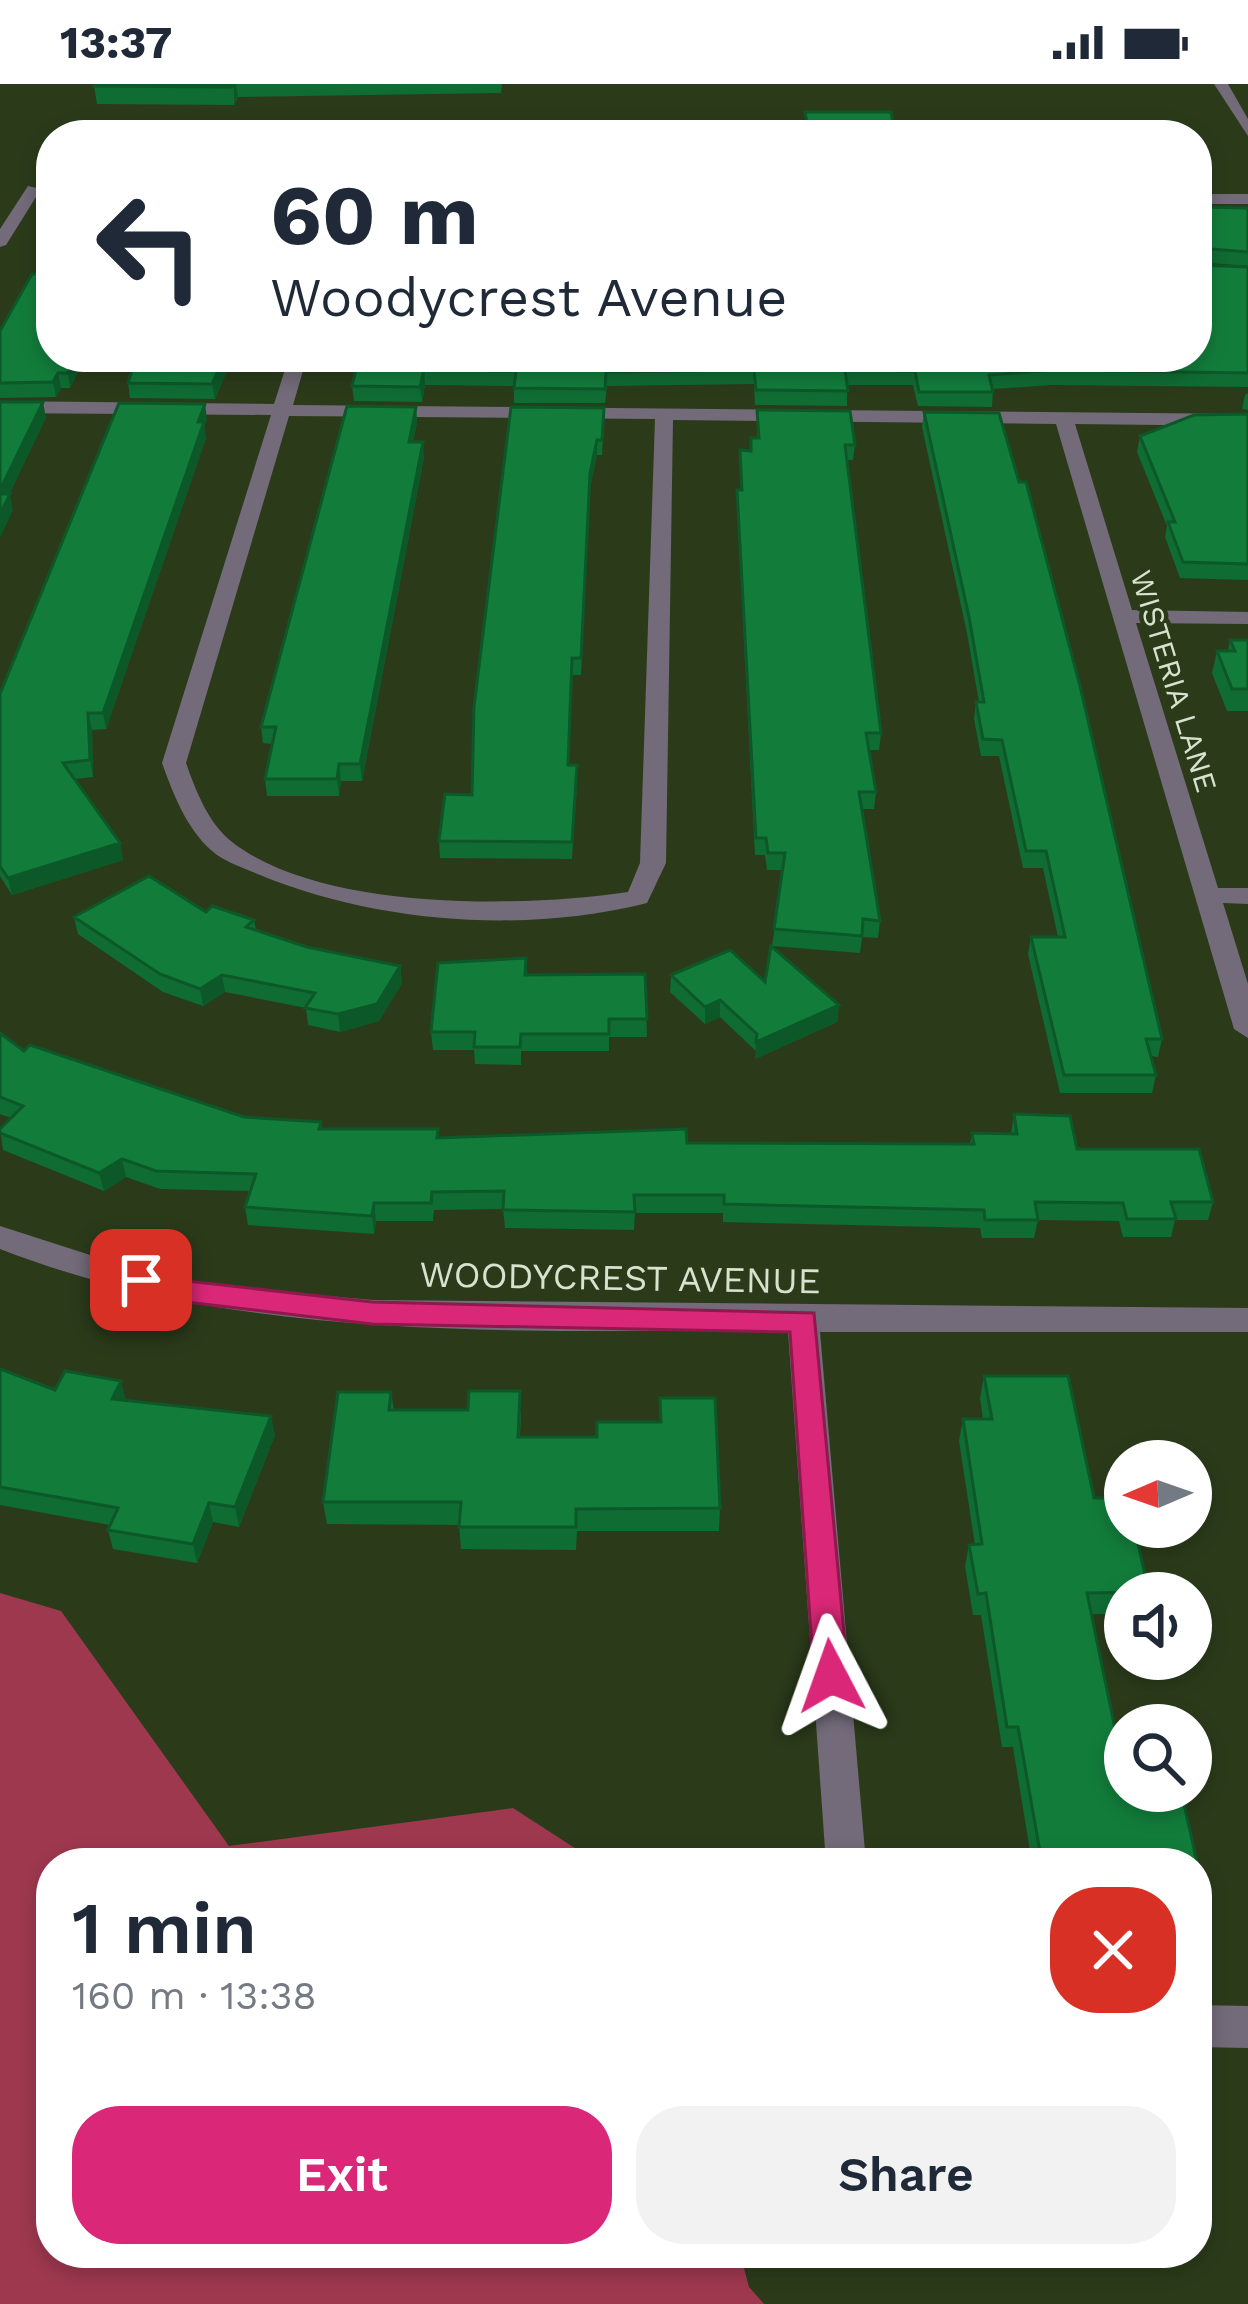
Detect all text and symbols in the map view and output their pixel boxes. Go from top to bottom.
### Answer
text: 13:37 [60,16,172,69]
text: 60 m [270,166,479,264]
icon: left [72,168,228,324]
text: Woodycrest Avenue [270,266,787,329]
street label: WISTERIA LANE [1124,566,1224,796]
pin [90,1229,192,1331]
icon: arrive [108,1247,174,1313]
street label: WOODYCREST AVENUE [419,1254,821,1302]
north arrow [1104,1440,1212,1548]
map controls [1104,1440,1212,1812]
button: sound [1104,1572,1212,1680]
position arrow [768,1613,894,1739]
button: search [1104,1704,1212,1812]
text: 1 min [72,1886,257,1970]
button: close [1050,1887,1176,2013]
text: 160 m · 13:38 [72,1973,317,2018]
button: Exit [72,2106,612,2244]
button: Share [636,2106,1176,2244]

